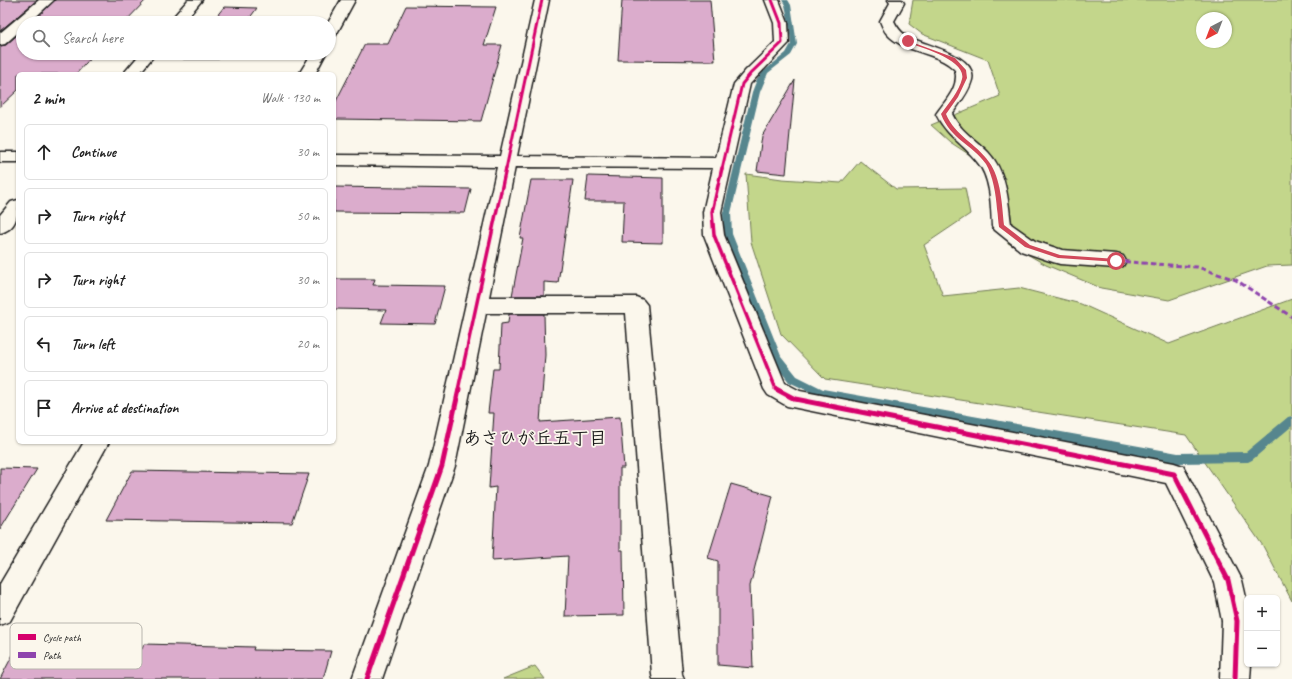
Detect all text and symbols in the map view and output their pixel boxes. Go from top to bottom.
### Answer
north arrow [1196,12,1232,48]
search box [16,16,336,60]
icon: search [30,27,52,49]
text: Search here [62,29,123,48]
route end [899,32,917,50]
text: 2 min [32,88,65,109]
text: Walk · 130 m [261,90,320,106]
icon: ahead [33,141,55,163]
text: Continue [71,143,116,162]
text: 30 m [297,144,319,160]
icon: right [33,205,55,227]
text: Turn right [71,207,124,226]
text: 50 m [297,208,319,224]
route start [1107,252,1125,270]
icon: right [33,269,55,291]
text: Turn right [71,271,124,290]
text: 30 m [297,272,319,288]
icon: left [33,333,55,355]
text: Turn left [71,335,114,354]
text: 20 m [297,336,319,352]
icon: arrive [33,397,55,419]
text: Arrive at destination [71,399,178,418]
district label: あさひが丘五丁目 [463,427,607,449]
map controls [1244,595,1280,667]
button: + [1244,595,1280,631]
legend [10,623,142,669]
text: Cycle path [43,630,82,644]
button: − [1244,631,1280,667]
text: Path [43,648,62,662]

